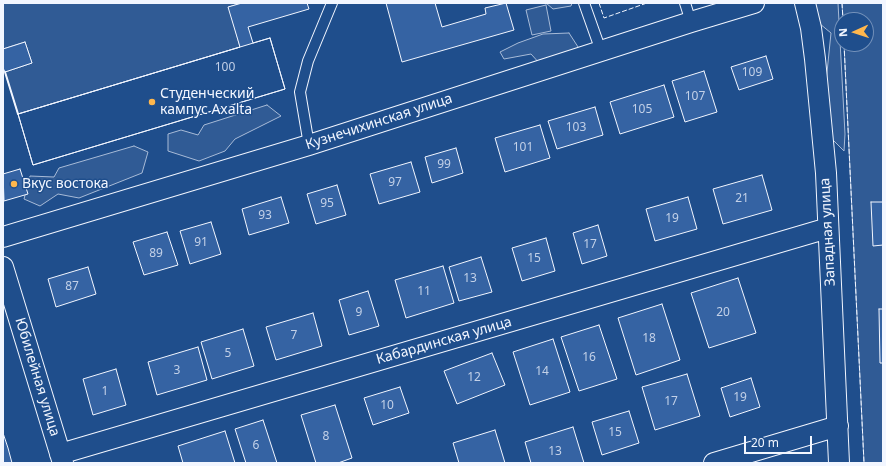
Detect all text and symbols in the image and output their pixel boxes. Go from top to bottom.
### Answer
north arrow [834,12,874,52]
text: N [835,28,850,37]
house number: 100 [215,61,235,75]
house number: 109 [742,66,762,80]
place label: Студенческий кампус Axalta [160,86,254,118]
street label: Кузнечихинская улица [303,90,455,154]
house number: 107 [685,90,705,104]
marker: Студенческий кампус Axalta [147,97,157,107]
house number: 105 [632,103,652,117]
house number: 103 [566,121,586,135]
house number: 101 [513,141,533,155]
house number: 99 [437,158,451,172]
place label: Вкус востока [22,176,109,192]
house number: 97 [388,176,402,190]
street label: Западная улица [817,177,839,287]
marker: Вкус востока [9,179,19,189]
house number: 21 [735,192,749,206]
house number: 95 [320,197,334,211]
house number: 93 [258,209,272,223]
house number: 19 [665,212,679,226]
house number: 91 [194,236,208,250]
house number: 17 [583,238,597,252]
house number: 89 [149,247,163,261]
house number: 15 [527,252,541,266]
house number: 13 [463,272,477,286]
house number: 87 [65,280,79,294]
house number: 11 [417,285,431,299]
house number: 9 [356,306,362,320]
house number: 20 [716,306,730,320]
street label: Кабардинская улица [374,314,514,368]
street label: Юбилейная улица [11,316,63,438]
house number: 7 [291,329,297,343]
house number: 18 [642,332,656,346]
house number: 5 [225,347,231,361]
house number: 16 [582,351,596,365]
house number: 3 [174,364,180,378]
house number: 14 [535,365,549,379]
house number: 12 [467,371,481,385]
house number: 1 [102,385,108,399]
house number: 19 [733,391,747,405]
house number: 17 [664,395,678,409]
house number: 10 [380,399,394,413]
house number: 15 [608,426,622,440]
scale bar [746,428,814,454]
house number: 8 [323,430,329,444]
text: 20 m [751,434,779,451]
house number: 6 [253,439,259,453]
house number: 13 [548,445,562,459]

